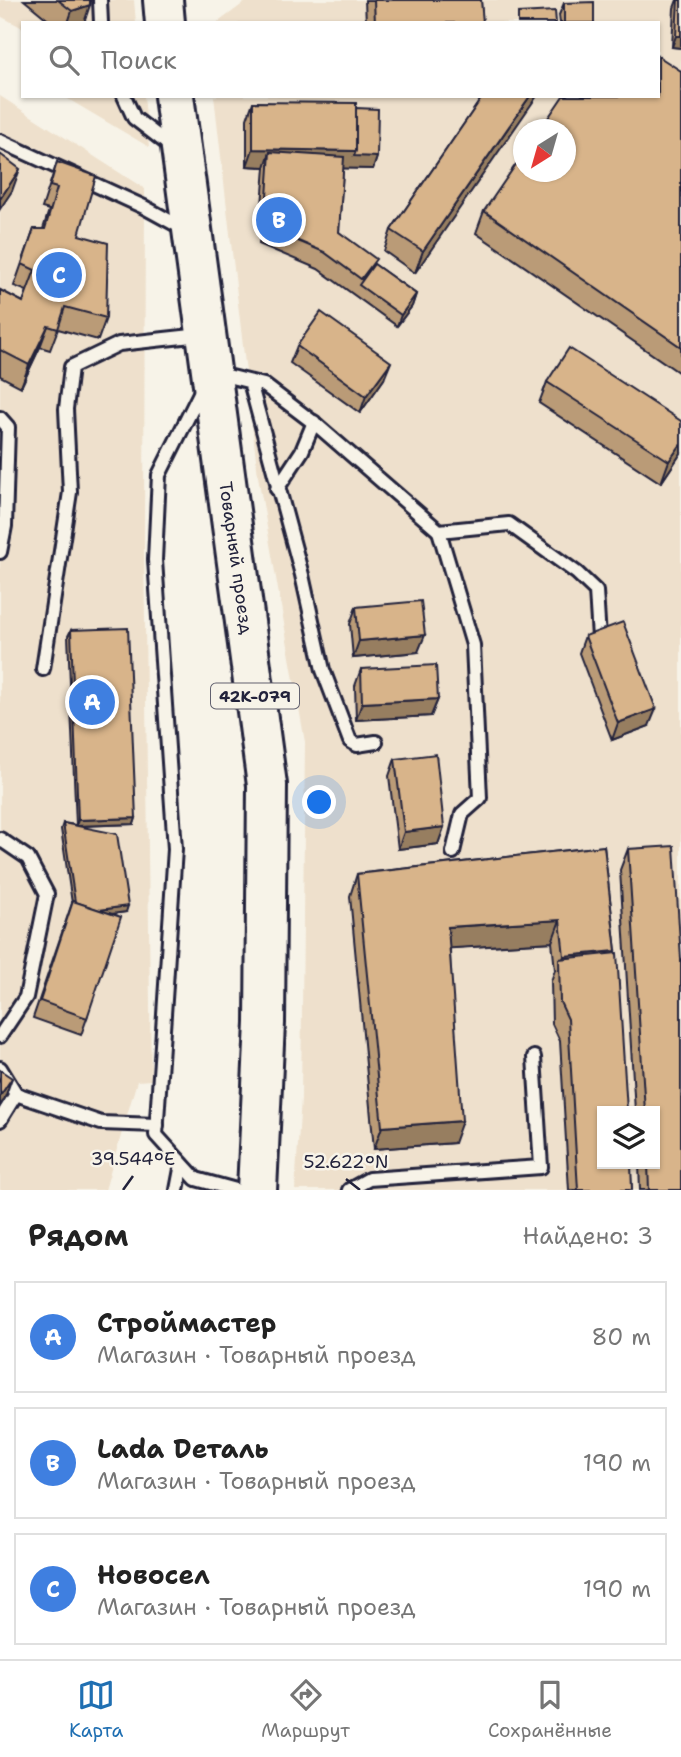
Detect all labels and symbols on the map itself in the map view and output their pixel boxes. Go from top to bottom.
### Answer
north arrow [513,119,576,182]
pin: B [256,194,302,246]
pin: C [36,249,82,301]
street label: Товарный проезд [213,480,259,636]
pin: A [69,676,115,728]
road number: 42К-079 [211,684,299,708]
your location [302,785,336,819]
text: 39.544°E [91,1147,175,1171]
text: 52.622°N [303,1150,389,1174]

